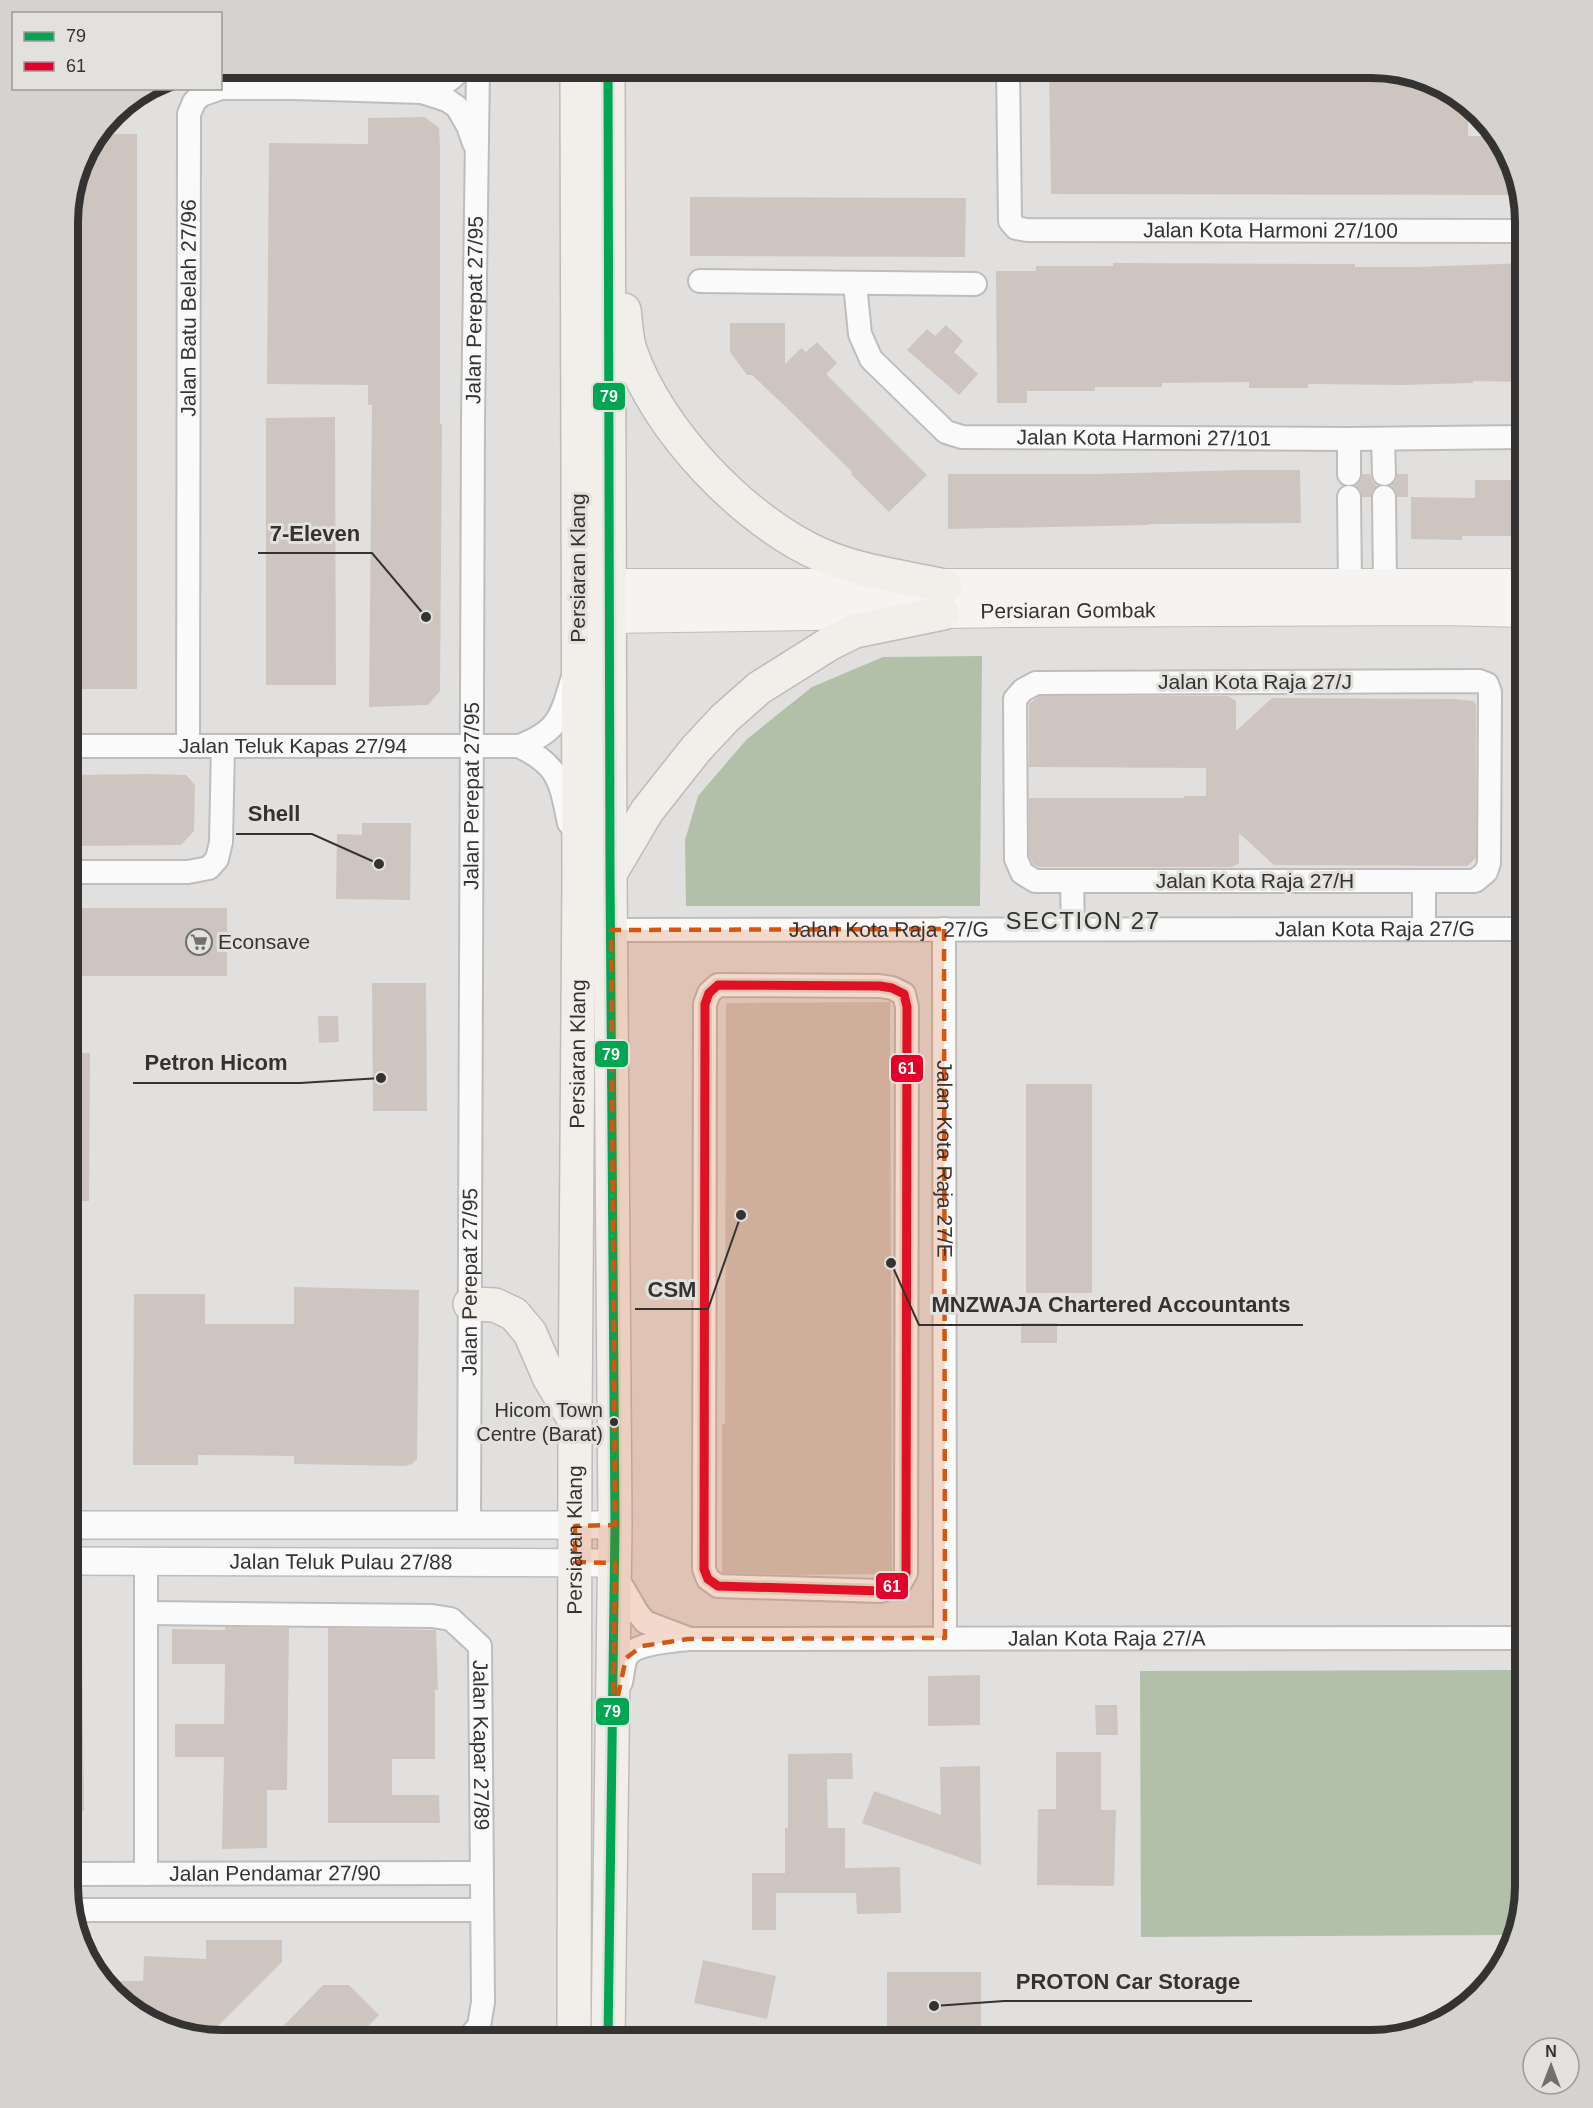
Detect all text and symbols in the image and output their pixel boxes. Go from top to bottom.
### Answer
legend [12,12,222,90]
text: 79 [66,26,86,46]
text: 61 [66,56,86,76]
street label: Jalan Batu Belah 27/96 [177,199,200,417]
street label: Jalan Perepat 27/95 [461,216,487,404]
street label: Jalan Kota Harmoni 27/100 [1143,218,1398,242]
line badge: 79 [592,382,626,411]
text: 79 [600,388,618,405]
street label: Jalan Kota Harmoni 27/101 [1017,425,1271,450]
street label: Persiaran Klang [566,493,589,643]
callout: 7-Eleven [258,513,372,553]
text: 7-Eleven [270,521,360,546]
street label: Persiaran Gombak [980,598,1156,622]
street label: Jalan Kota Raja 27/J [1158,670,1352,693]
street label: Jalan Perepat 27/95 [459,702,483,890]
street label: Jalan Teluk Kapas 27/94 [179,734,408,757]
callout: Shell [236,794,312,834]
text: Shell [248,801,300,826]
street label: Jalan Kota Raja 27/H [1156,869,1354,892]
district label: SECTION 27 [1005,907,1161,934]
street label: Jalan Kota Raja 27/G [1275,917,1475,940]
street label: Jalan Kota Raja 27/G [789,918,989,941]
supermarket icon: Econsave [184,927,214,957]
place label: Econsave [218,930,310,953]
street label: Persiaran Klang [565,979,589,1129]
line badge: 79 [594,1040,629,1068]
callout: Petron Hicom [133,1043,300,1083]
text: 79 [602,1046,620,1063]
text: Petron Hicom [144,1050,288,1075]
line badge: 61 [890,1054,924,1083]
text: 61 [898,1060,916,1077]
street label: Jalan Kota Raja 27/E [933,1060,956,1258]
street label: Jalan Perepat 27/95 [458,1188,481,1376]
callout: CSM [635,1269,708,1309]
text: CSM [648,1277,696,1302]
callout: MNZWAJA Chartered Accountants [919,1285,1303,1325]
text: MNZWAJA Chartered Accountants [932,1292,1290,1317]
place label: Hicom Town Centre (Barat) [476,1399,603,1445]
marker: Hicom Town Centre (Barat) [608,1416,620,1428]
street label: Persiaran Klang [563,1465,586,1615]
street label: Jalan Teluk Pulau 27/88 [230,1550,452,1573]
line badge: 61 [875,1572,909,1600]
text: 61 [883,1578,901,1595]
street label: Jalan Kota Raja 27/A [1008,1626,1205,1650]
street label: Jalan Kapar 27/89 [469,1660,494,1831]
line badge: 79 [595,1697,630,1726]
text: 79 [603,1703,621,1720]
street label: Jalan Pendamar 27/90 [169,1861,381,1885]
callout: PROTON Car Storage [1004,1961,1252,2001]
text: PROTON Car Storage [1016,1969,1240,1994]
north arrow [1521,2036,1581,2096]
text: N [1545,2043,1557,2060]

